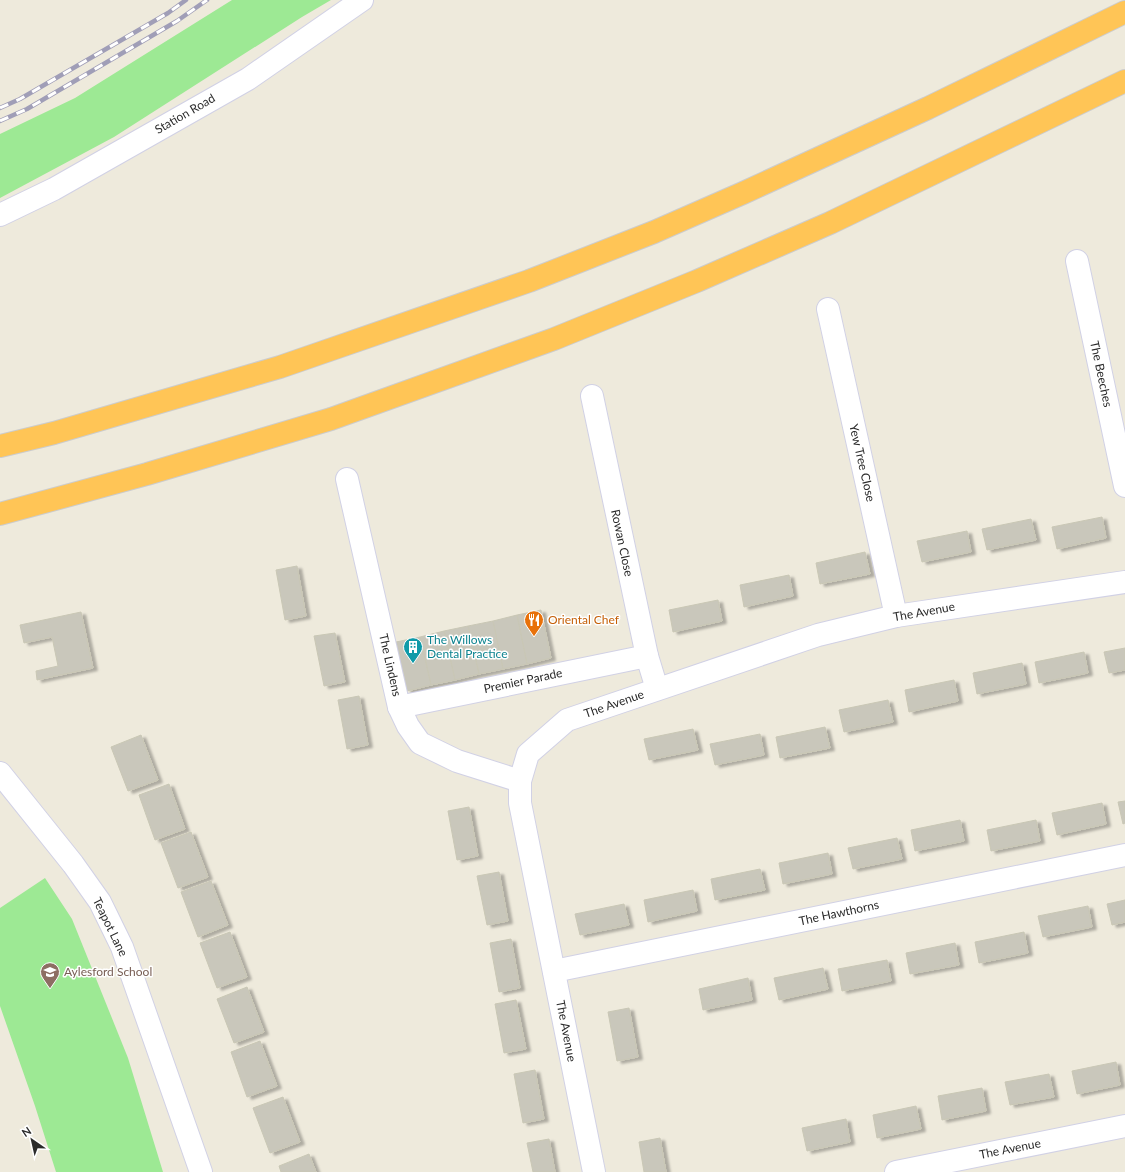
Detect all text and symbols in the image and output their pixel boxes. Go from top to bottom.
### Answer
street label: Station Road [152,90,218,137]
street label: The Beeches [1087,339,1116,408]
street label: Yew Tree Close [846,423,879,503]
street label: Rowan Close [608,508,637,578]
street label: The Avenue [892,599,956,624]
restaurant icon: Oriental Chef [523,609,545,637]
place label: Oriental Chef [548,612,620,627]
street label: The Lindens [376,632,405,698]
place label: The Willows Dental Practice [427,632,508,661]
building icon: The Willows Dental Practice [402,636,424,664]
street label: Premier Parade [482,665,564,696]
street label: The Avenue [582,686,646,721]
street label: Teapot Lane [90,895,131,959]
street label: The Hawthorns [797,897,880,928]
school or university icon: Aylesford School [39,961,61,989]
place label: Aylesford School [64,964,152,979]
street label: The Avenue [553,999,580,1063]
north arrow [12,1120,52,1160]
text: N [19,1124,33,1139]
street label: The Avenue [978,1135,1042,1162]

